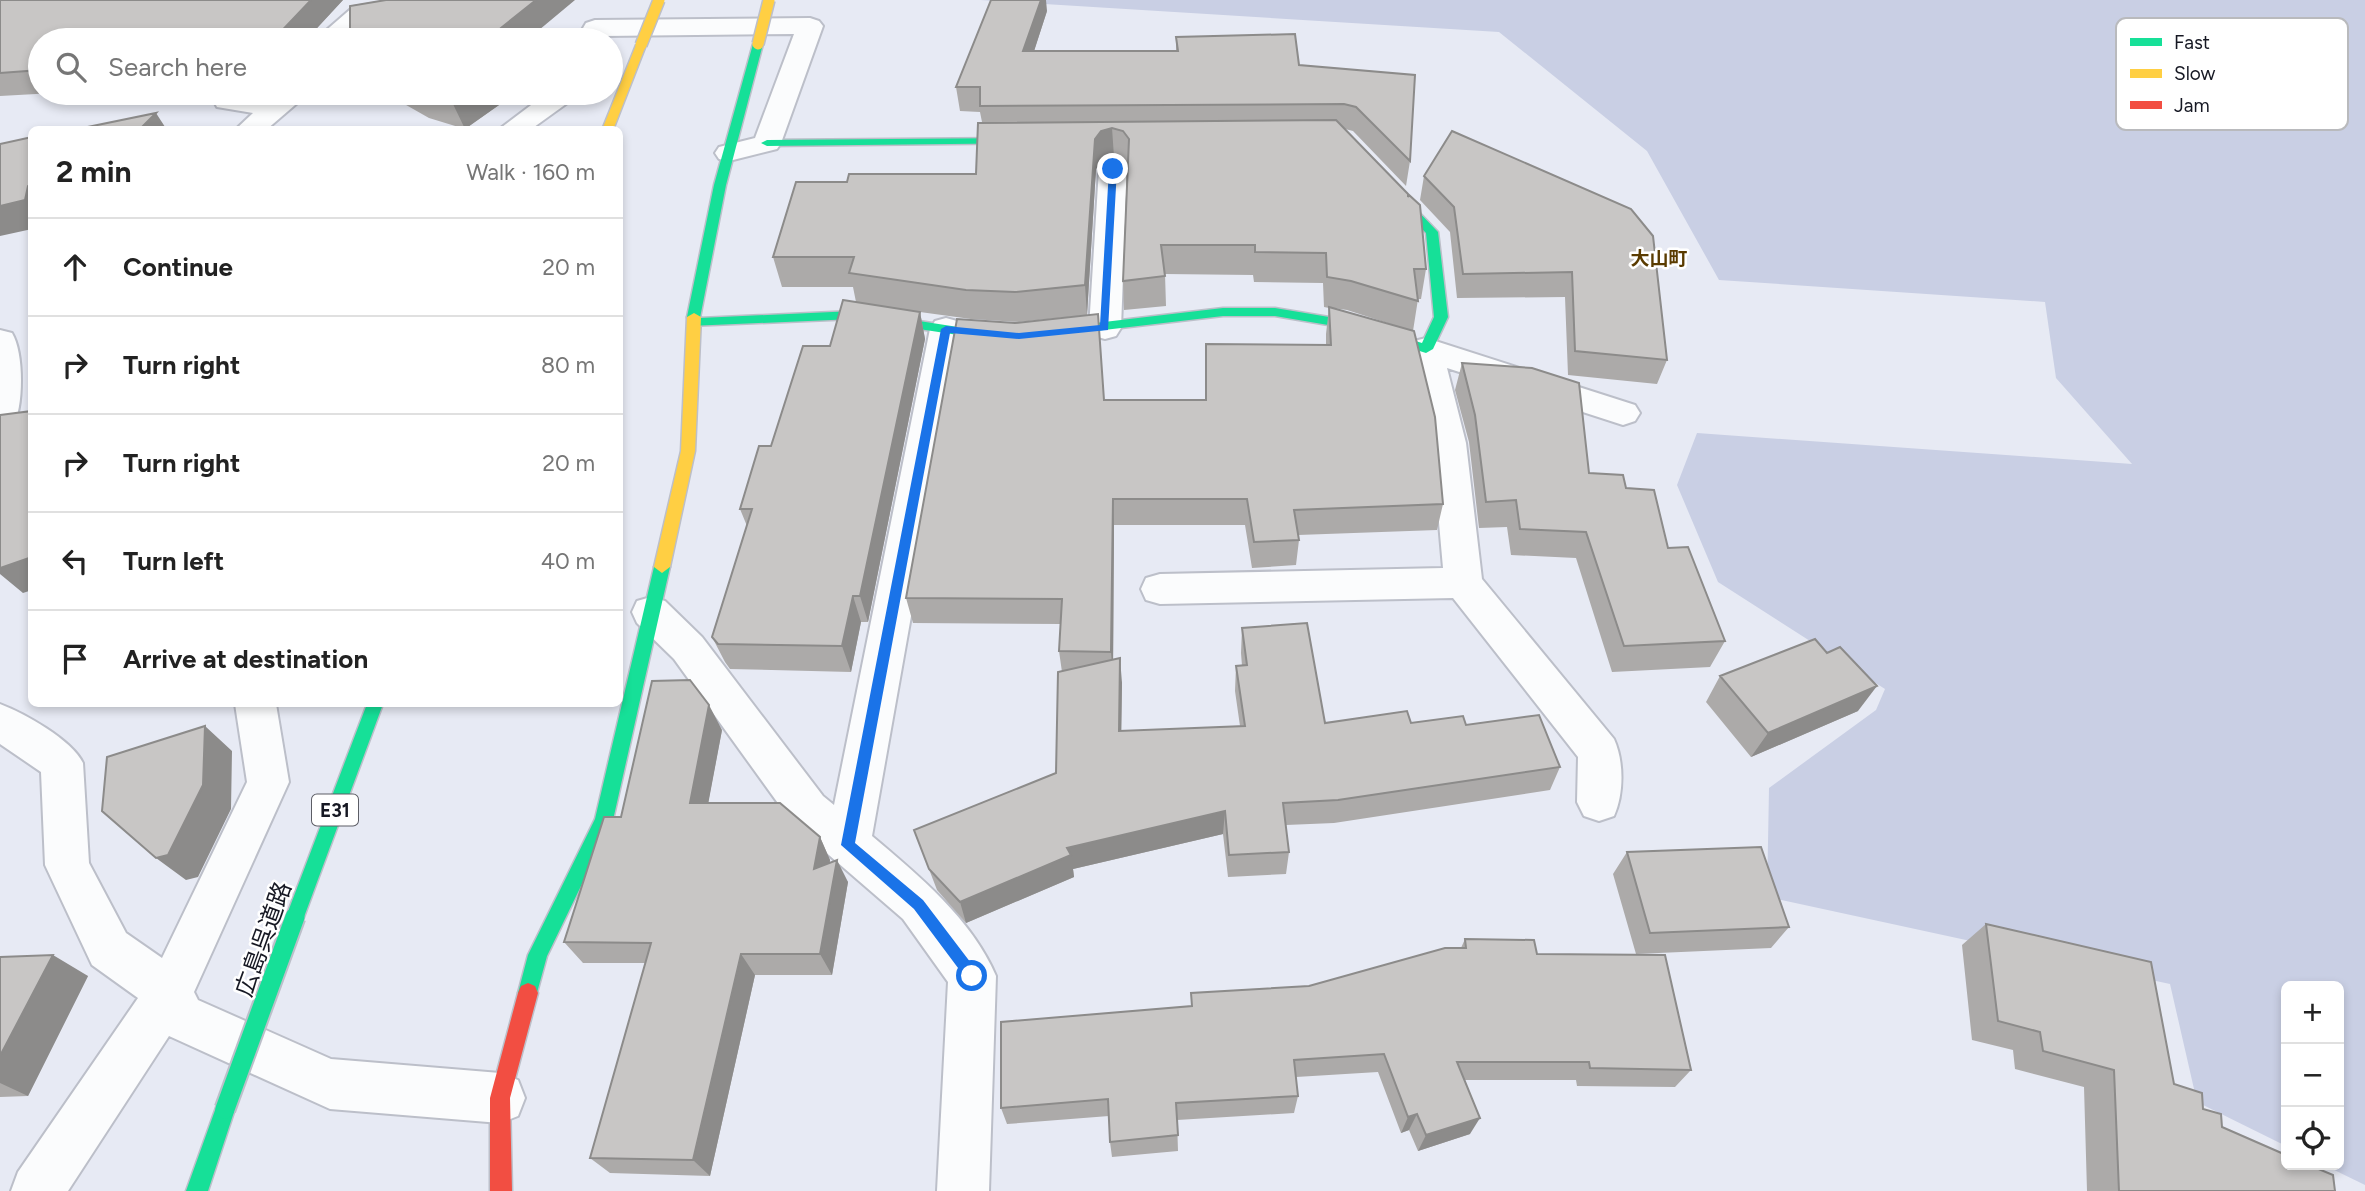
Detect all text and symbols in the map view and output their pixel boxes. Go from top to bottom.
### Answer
legend [2116,18,2348,130]
search box [28,28,623,105]
text: Fast [2174,31,2210,54]
icon: search [52,48,90,86]
text: Search here [108,51,247,83]
text: Slow [2174,62,2216,85]
text: Jam [2174,94,2210,117]
text: 2 min [56,153,132,190]
route end [1097,153,1128,184]
text: Walk · 160 m [466,158,595,186]
district label: 大山町 [1630,247,1688,270]
icon: ahead [56,248,94,286]
text: Continue [123,251,233,283]
text: 20 m [542,253,595,281]
icon: right [56,346,94,384]
text: Turn right [123,349,240,381]
text: 80 m [541,351,595,379]
icon: right [56,444,94,482]
text: Turn right [123,447,240,479]
text: 20 m [542,449,595,477]
icon: left [56,542,94,580]
text: Turn left [123,545,224,577]
text: 40 m [541,547,595,575]
icon: arrive [56,640,94,678]
text: Arrive at destination [123,643,368,675]
road number: E31 [312,794,358,825]
street label: 広島呉道路 [229,878,297,1000]
route start [956,960,987,991]
map controls [2281,981,2344,1170]
button: + [2281,981,2344,1044]
button: − [2281,1044,2344,1107]
button: locate [2281,1107,2344,1170]

